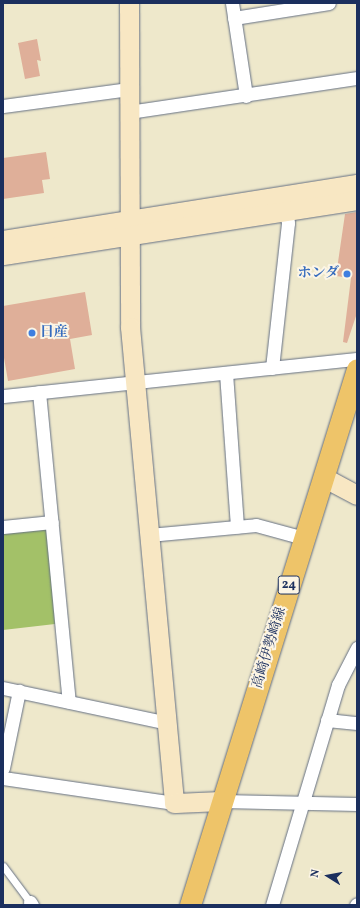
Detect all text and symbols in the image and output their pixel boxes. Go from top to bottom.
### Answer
place label: ホンダ [297,266,339,282]
marker: ホンダ [342,269,352,279]
place label: 日産 [40,325,68,341]
marker: 日産 [27,328,37,338]
road number: 24 [277,574,301,596]
street label: 高崎伊勢崎線 [250,605,290,691]
north arrow [308,856,348,896]
text: N [308,868,324,879]

